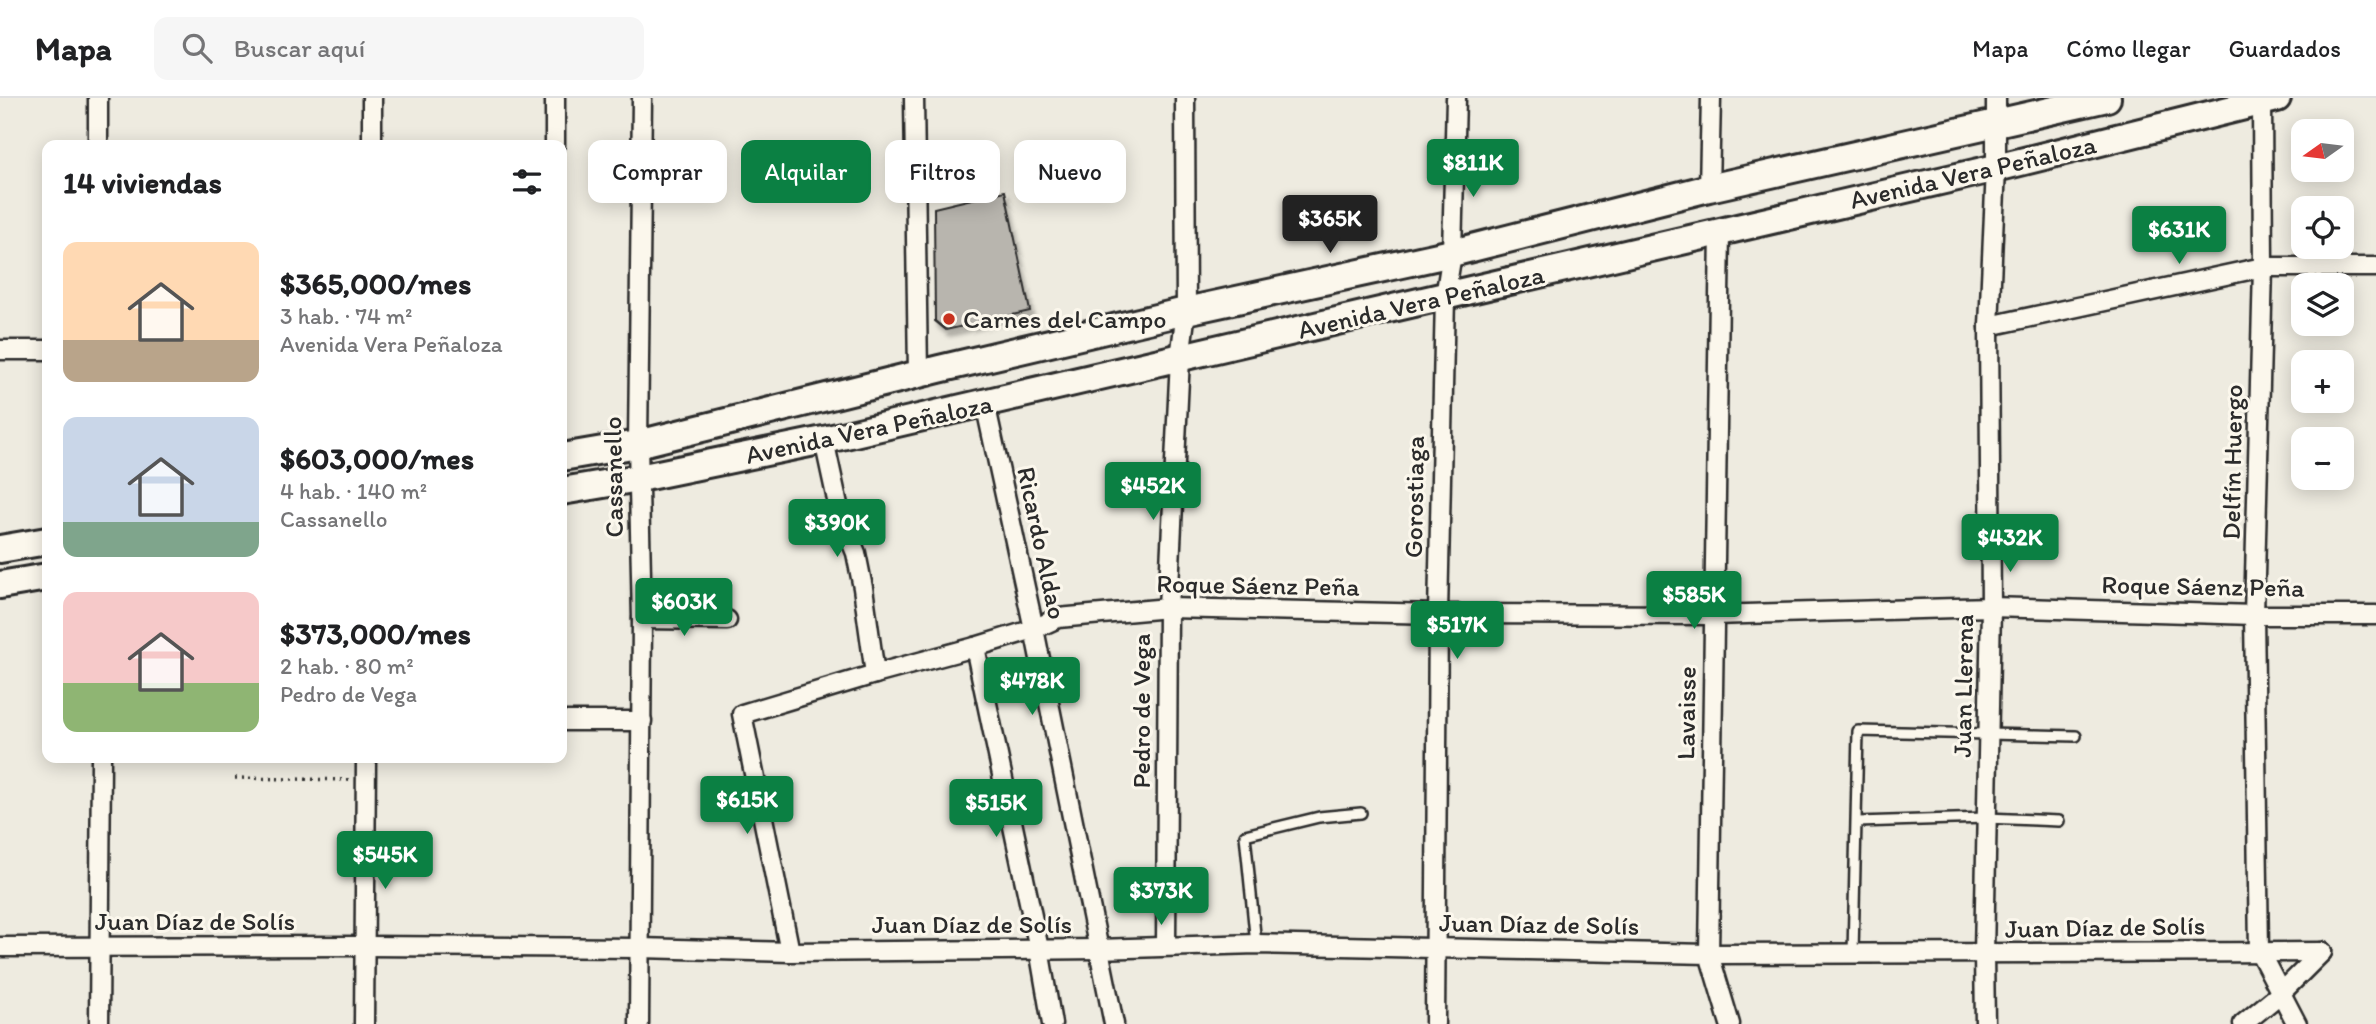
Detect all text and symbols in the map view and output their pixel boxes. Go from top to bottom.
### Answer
search box [154,17,644,80]
text: Mapa [35,29,112,68]
icon: search [178,29,216,67]
text: Buscar aquí [234,32,365,64]
text: Mapa [1972,34,2028,63]
text: Cómo llegar [2066,34,2191,63]
text: Guardados [2229,34,2341,63]
north arrow [2291,119,2354,182]
map controls [2291,119,2354,490]
street label: Avenida Vera Peñaloza [1847,128,2100,216]
chip: Comprar [588,140,727,203]
chip: Alquilar [741,140,871,203]
chip: Filtros [885,140,1000,203]
chip: Nuevo [1014,140,1126,203]
pin: $811K [1424,140,1522,199]
text: $811K [1443,148,1503,176]
icon: filters [508,163,546,201]
text: 14 viviendas [63,164,222,201]
pin: $365K [1281,195,1379,255]
button: locate [2291,196,2354,259]
text: $365K [1298,204,1362,232]
pin: $631K [2130,206,2228,266]
text: $631K [2148,215,2210,243]
street label: Avenida Vera Peñaloza [1295,258,1548,346]
text: $365,000/mes [280,265,471,302]
icon: home [119,270,203,354]
button: layers [2291,273,2354,336]
text: 3 hab. · 74 m² [280,302,412,330]
place label: Carnes del Campo [963,303,1167,335]
marker: Carnes del Campo [941,311,957,327]
text: Avenida Vera Peñaloza [280,330,503,358]
button: + [2291,350,2354,413]
street label: Delfín Huergo [2215,384,2249,540]
street label: Avenida Vera Peñaloza [743,387,996,471]
street label: Cassanello [596,416,630,538]
button: − [2291,427,2354,490]
street label: Gorostiaga [1397,435,1431,558]
text: $603,000/mes [280,440,474,477]
icon: home [119,445,203,529]
pin: $452K [1104,462,1202,522]
street label: Ricardo Aldao [1010,464,1074,622]
text: $452K [1121,471,1185,499]
text: 4 hab. · 140 m² [280,477,427,505]
pin: $390K [788,500,886,559]
text: Cassanello [280,505,387,533]
text: $390K [804,508,870,536]
pin: $432K [1961,514,2059,574]
text: $432K [1978,523,2042,551]
street label: Roque Sáenz Peña [1156,567,1360,603]
street label: Roque Sáenz Peña [2101,568,2305,604]
pin: $585K [1645,572,1743,631]
pin: $603K [635,578,733,638]
text: $585K [1662,580,1726,608]
text: $603K [651,587,717,615]
pin: $517K [1408,602,1506,661]
text: $517K [1427,610,1487,638]
street label: Juan Llerena [1946,614,1980,758]
text: $373,000/mes [280,615,471,652]
icon: home [119,620,203,704]
street label: Pedro de Vega [1125,633,1157,789]
text: 2 hab. · 80 m² [280,652,414,680]
pin: $478K [983,658,1081,717]
text: $478K [1000,666,1064,694]
street label: Lavaisse [1669,666,1703,760]
text: Pedro de Vega [280,680,417,708]
pin: $615K [698,776,796,836]
pin: $515K [947,780,1045,839]
text: $615K [716,785,778,813]
text: $515K [965,788,1027,816]
pin: $545K [336,832,434,891]
text: $545K [353,840,417,868]
pin: $373K [1112,868,1210,927]
text: $373K [1130,876,1192,904]
street label: Juan Díaz de Solís [95,905,295,937]
street label: Juan Díaz de Solís [1439,906,1639,942]
street label: Juan Díaz de Solís [872,908,1072,940]
street label: Juan Díaz de Solís [2005,909,2205,945]

